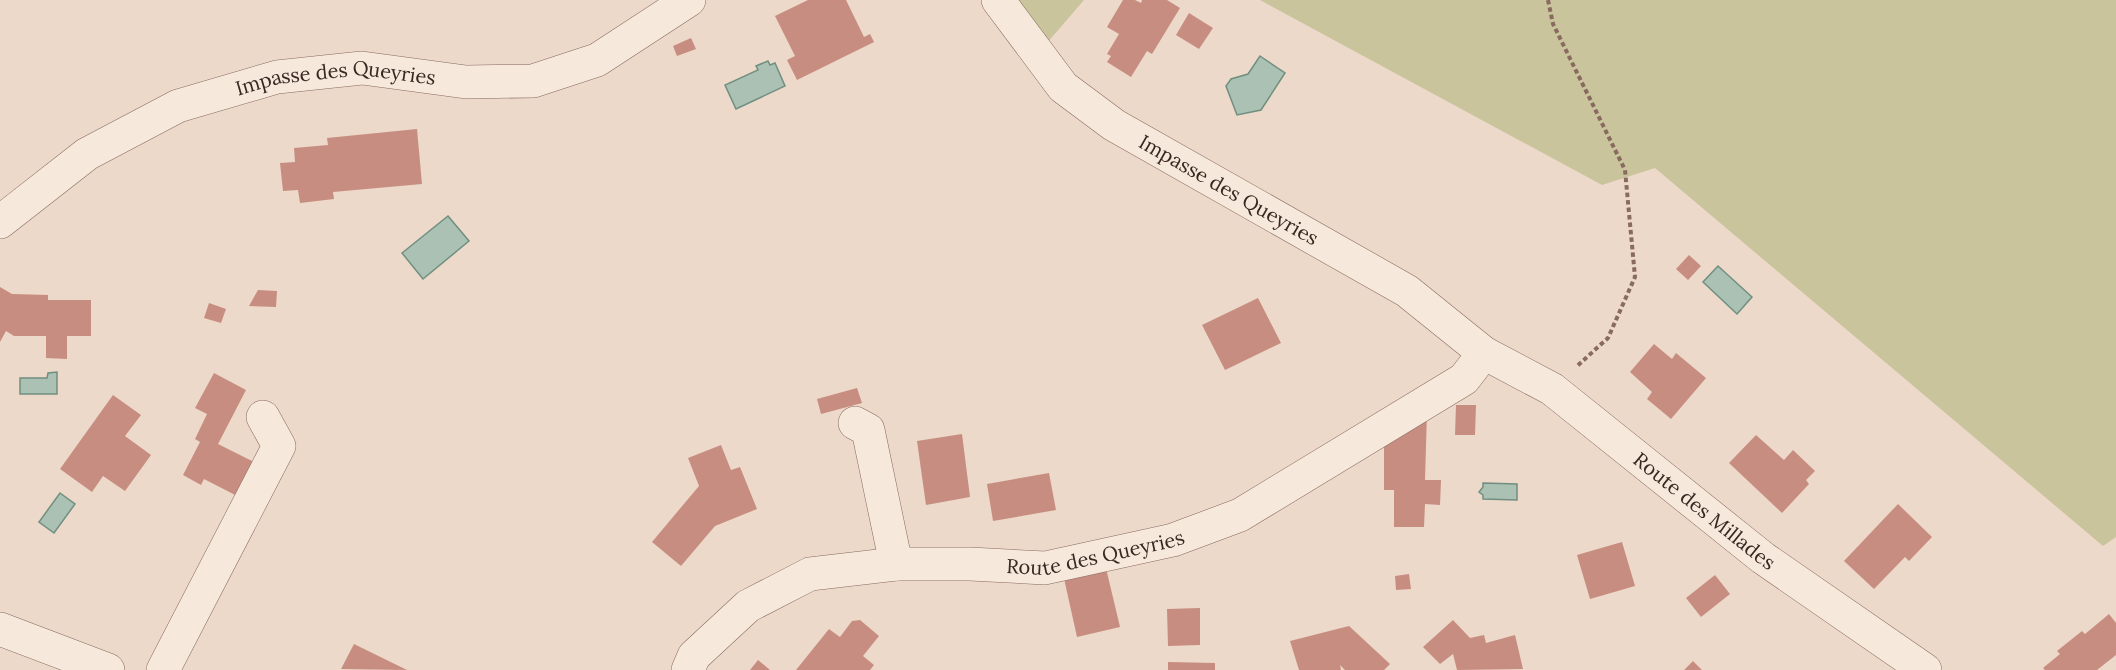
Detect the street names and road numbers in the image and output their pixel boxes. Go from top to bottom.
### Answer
street label: Impasse des Queyries [232,54,437,100]
street label: Impasse des Queyries [1135,129,1323,250]
street label: Route des Millades [1629,446,1780,575]
street label: Route des Queyries [1006,524,1188,580]

